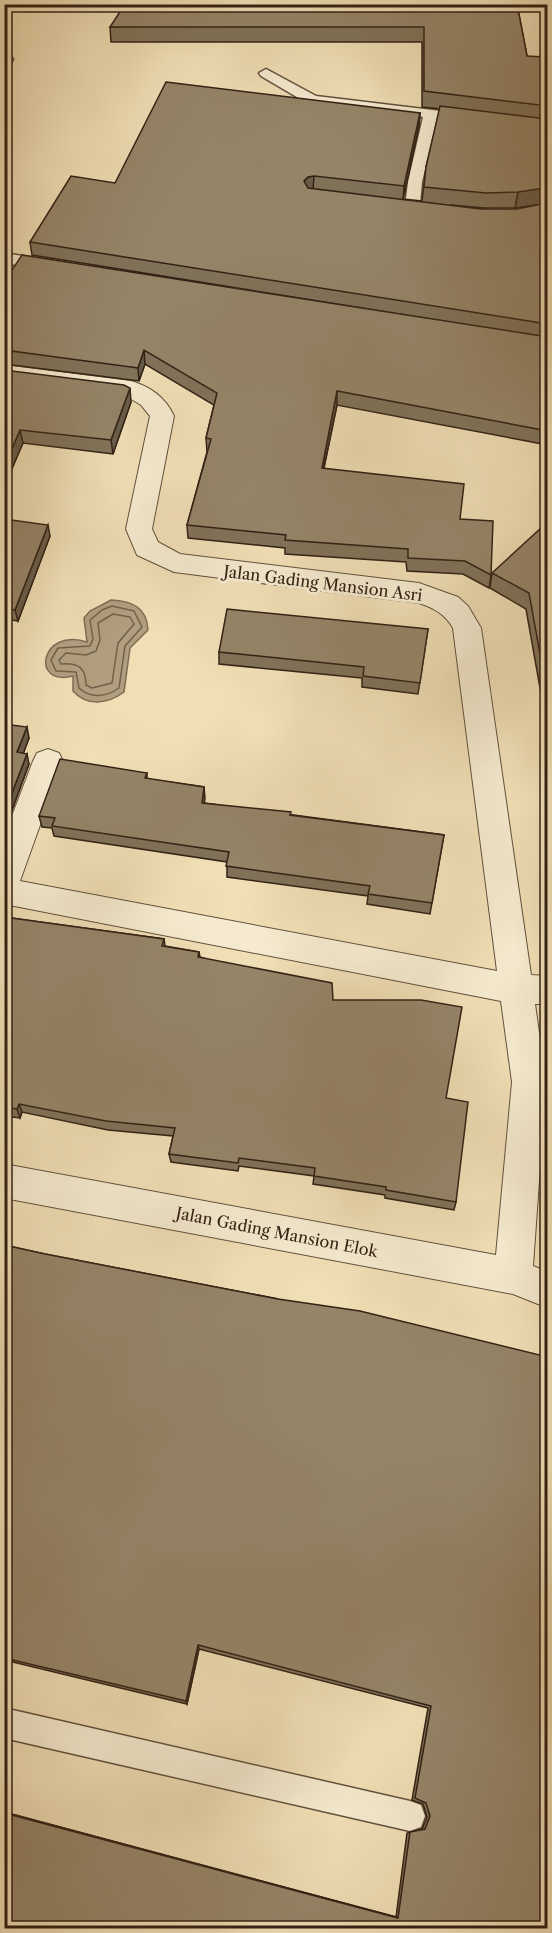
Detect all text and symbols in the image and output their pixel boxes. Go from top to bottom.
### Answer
street label: Jalan Gading Mansion Asri [219,561,424,605]
street label: Jalan Gading Mansion Elok [171,1202,380,1262]

